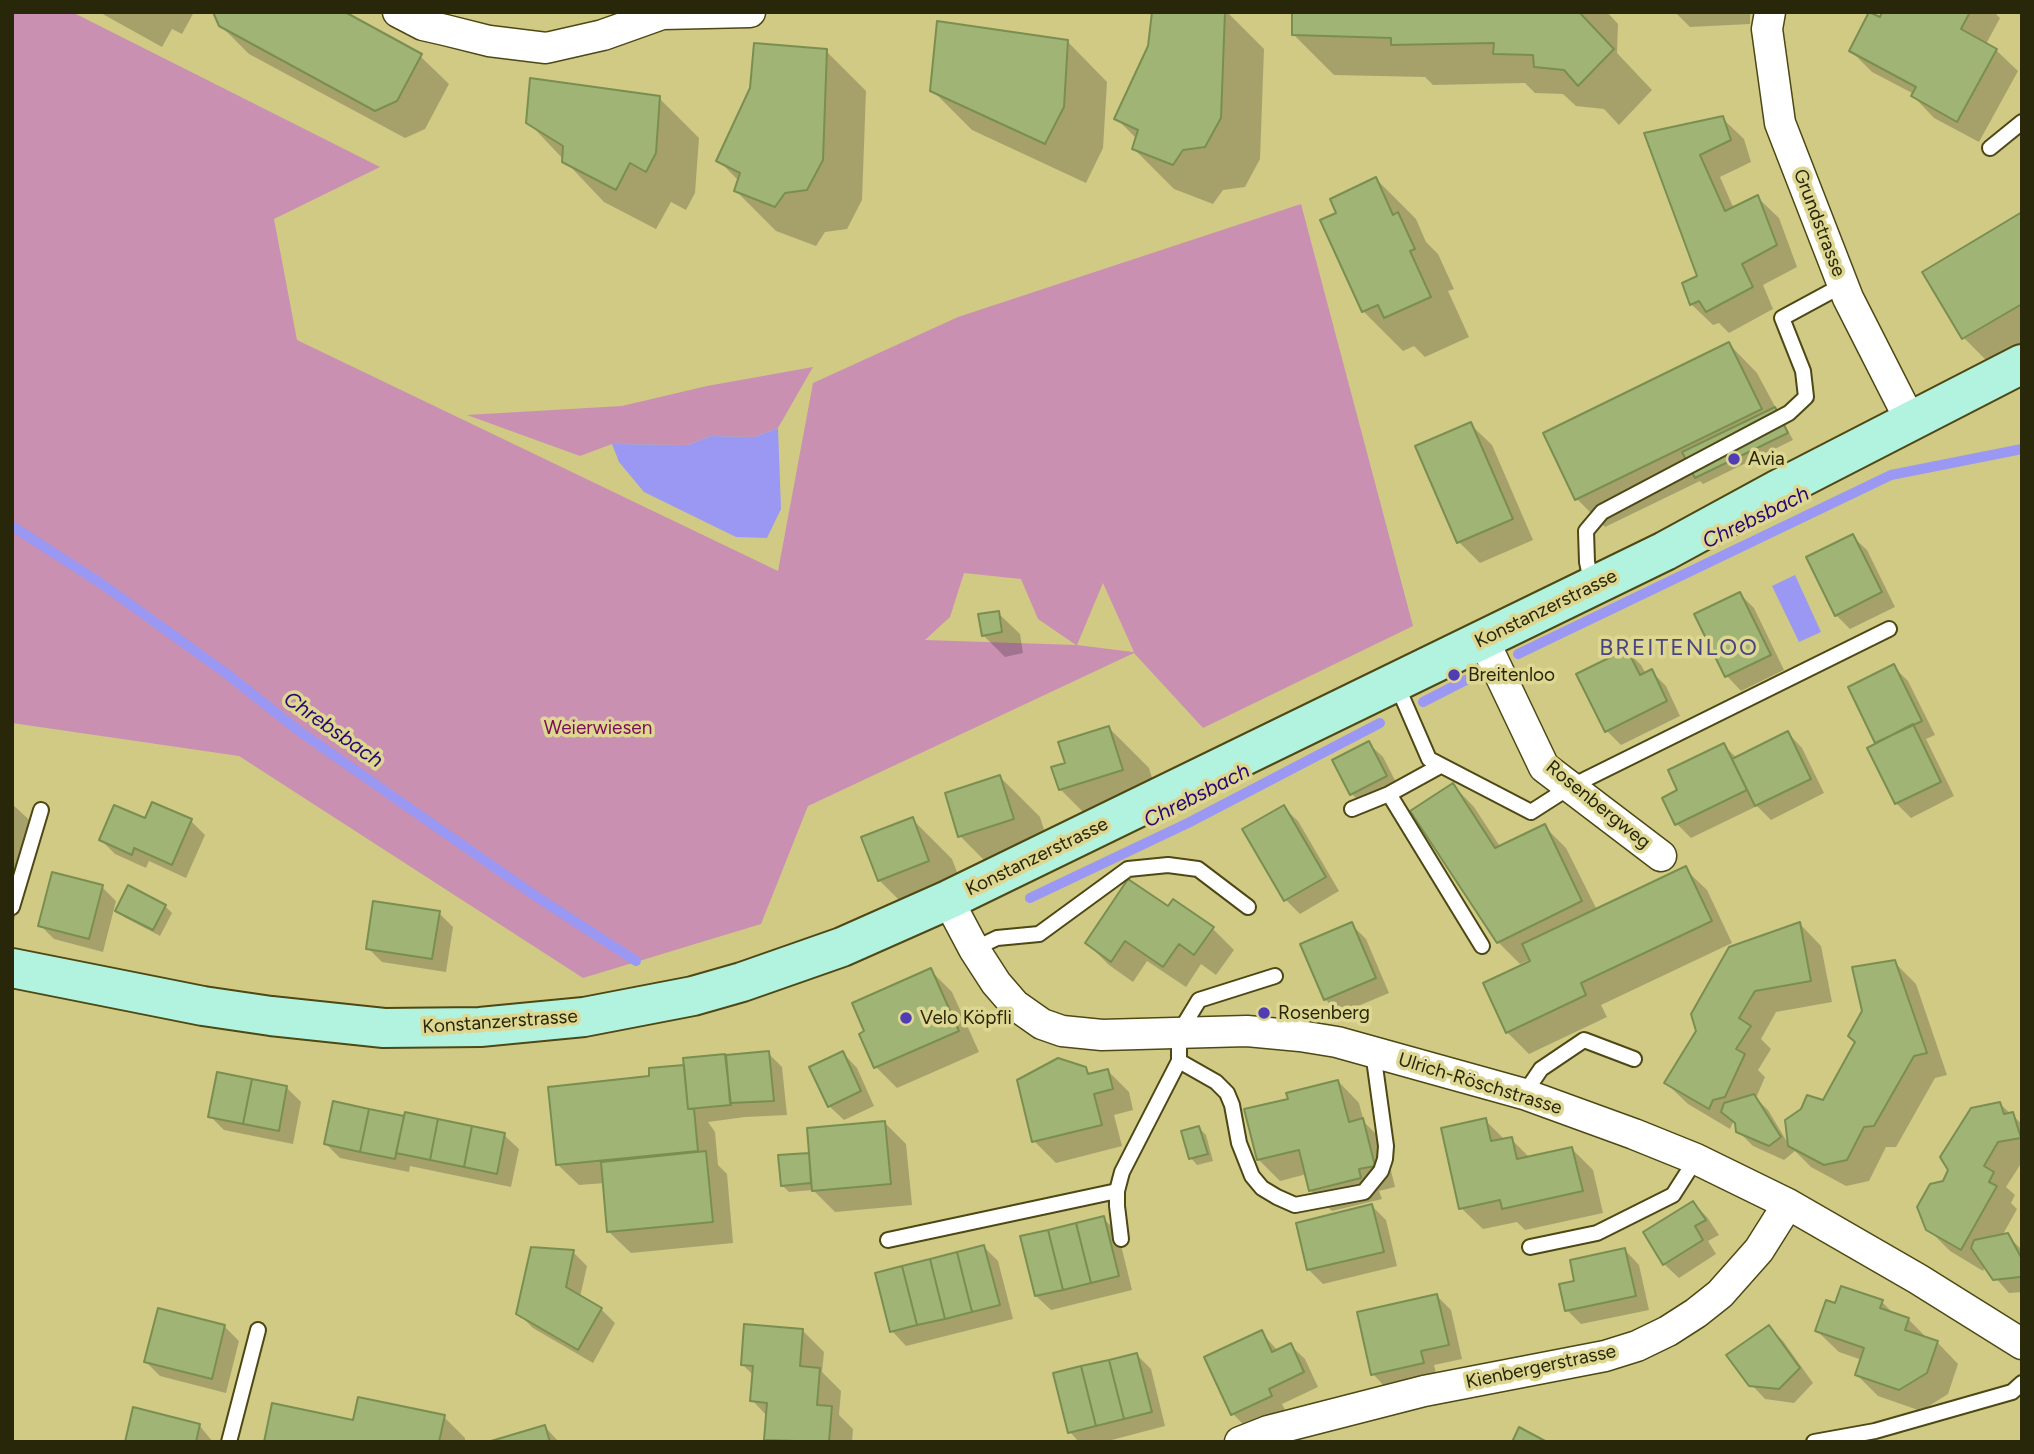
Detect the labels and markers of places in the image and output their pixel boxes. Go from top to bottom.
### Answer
place label: Avia [1748,448,1785,470]
marker: Avia [1726,451,1742,467]
place label: Breitenloo [1468,664,1555,686]
marker: Breitenloo [1446,667,1462,683]
place label: Rosenberg [1278,1002,1370,1024]
marker: Rosenberg [1256,1005,1272,1021]
place label: Velo Köpfli [920,1007,1012,1029]
marker: Velo Köpfli [898,1010,914,1026]

